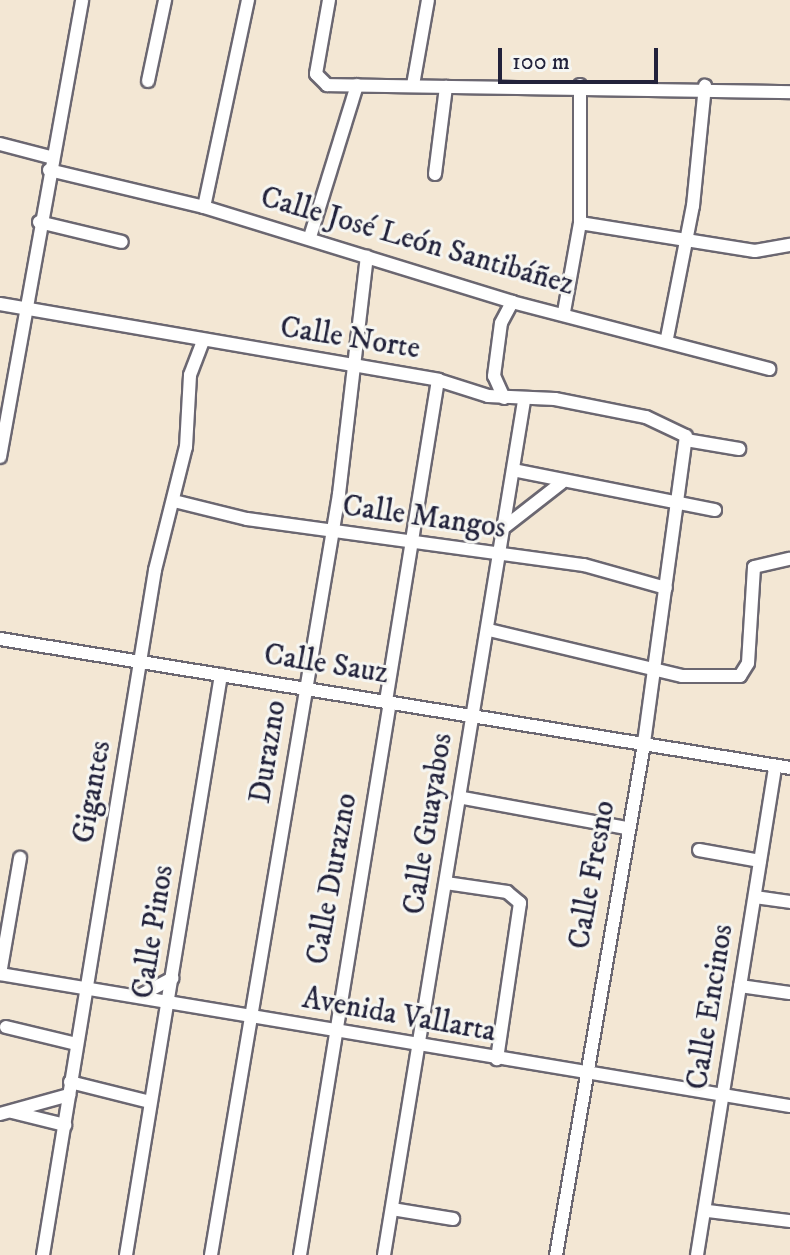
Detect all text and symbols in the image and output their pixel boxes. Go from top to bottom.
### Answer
scale bar [502,32,662,82]
text: 100 m [512,47,570,77]
street label: Calle José León Santibáñez [256,180,578,304]
street label: Calle Norte [277,310,423,368]
street label: Calle Mangos [340,489,508,547]
street label: Calle Sauz [261,637,391,693]
street label: Durazno [243,698,295,806]
street label: Calle Guayabos [397,731,461,917]
street label: Gigantes [66,738,120,846]
street label: Calle Durazno [300,791,366,967]
street label: Calle Fresno [562,798,624,952]
street label: Calle Pinos [126,863,182,1001]
street label: Calle Encinos [680,922,742,1092]
street label: Avenida Vallarta [299,981,499,1051]

